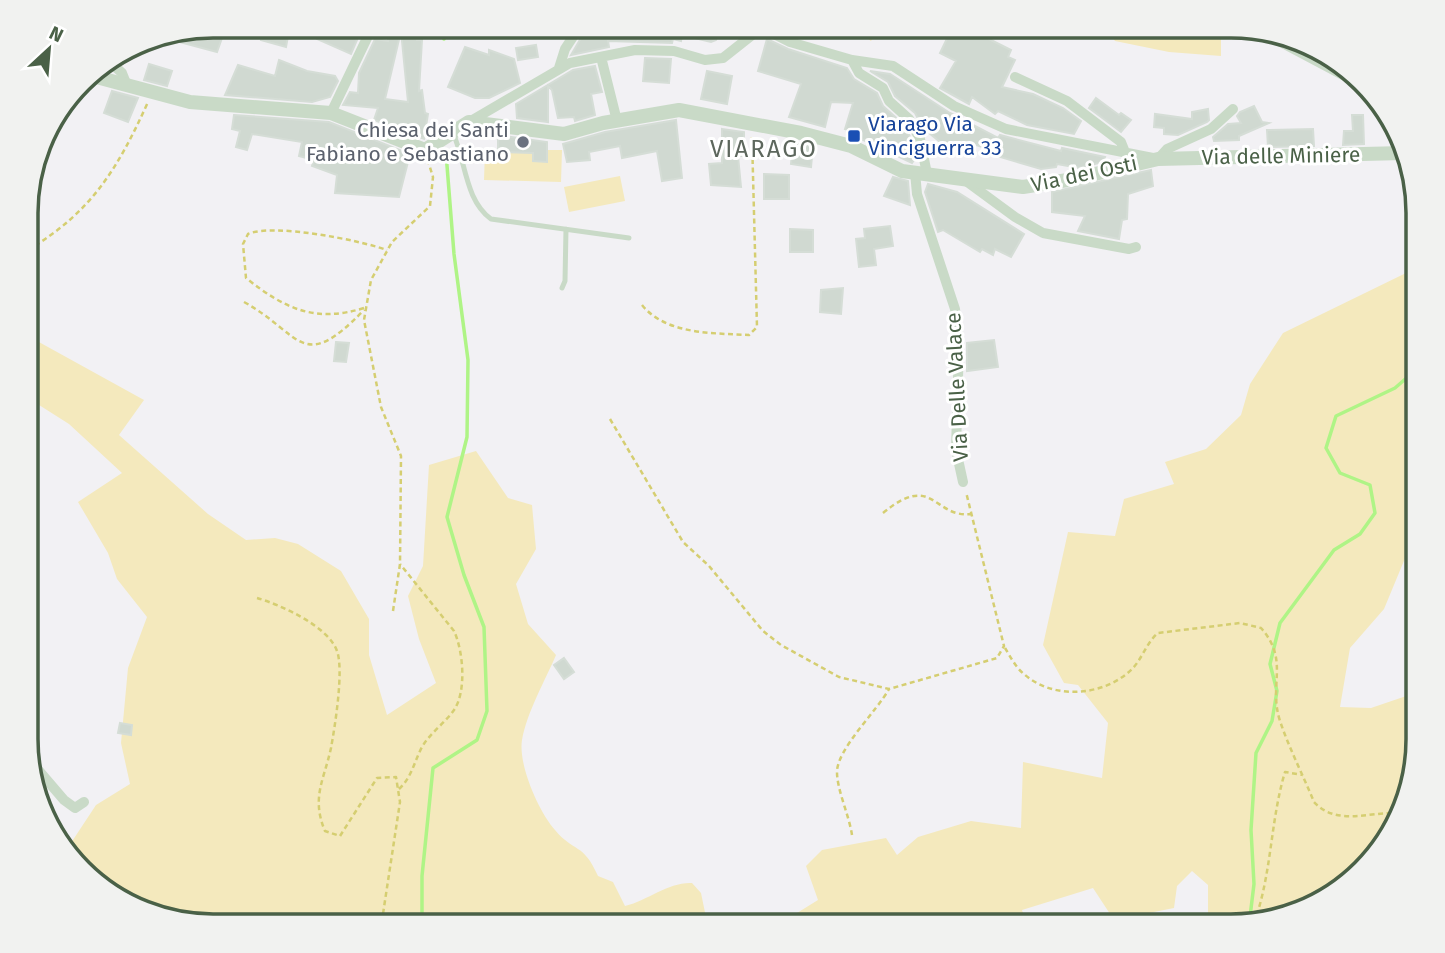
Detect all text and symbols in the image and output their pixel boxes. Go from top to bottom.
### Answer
north arrow [14,14,84,84]
text: N [46,21,67,47]
place label: Viarago Via Vinciguerra 33 [868,111,1002,161]
place label: Chiesa dei Santi Fabiano e Sebastiano [306,117,509,167]
marker: Viarago Via Vinciguerra 33 [846,128,862,144]
marker: Chiesa dei Santi Fabiano e Sebastiano [515,134,531,150]
district label: VIARAGO [710,135,818,163]
street label: Via delle Miniere [1201,142,1361,170]
street label: Via dei Osti [1029,150,1139,198]
street label: Via Delle Valace [940,312,974,462]

